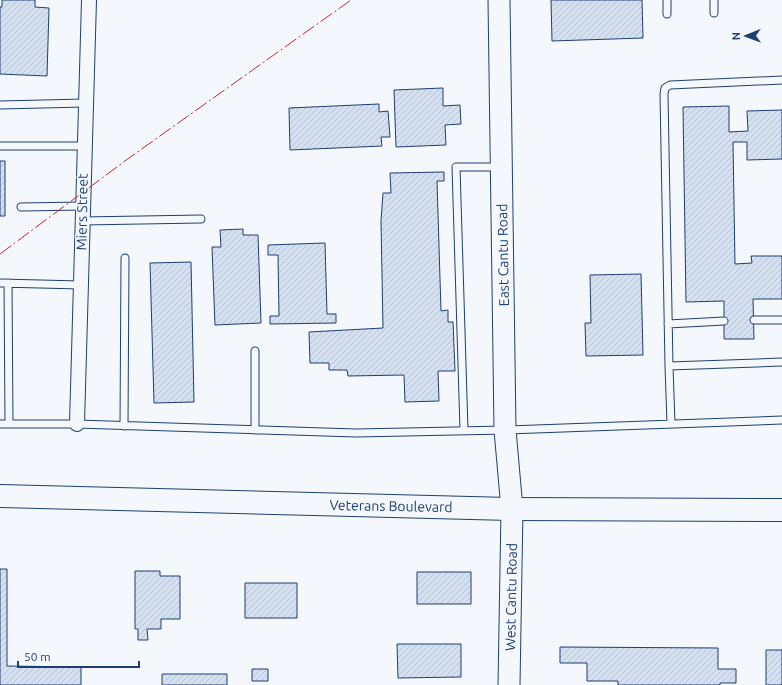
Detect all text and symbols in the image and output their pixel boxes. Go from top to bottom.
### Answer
north arrow [726,16,766,56]
text: N [730,32,742,40]
street label: Miers Street [73,173,91,251]
street label: East Cantu Road [494,204,512,306]
street label: Veterans Boulevard [329,497,453,515]
street label: West Cantu Road [502,543,520,651]
scale bar [18,643,139,669]
text: 50 m [24,650,51,663]

